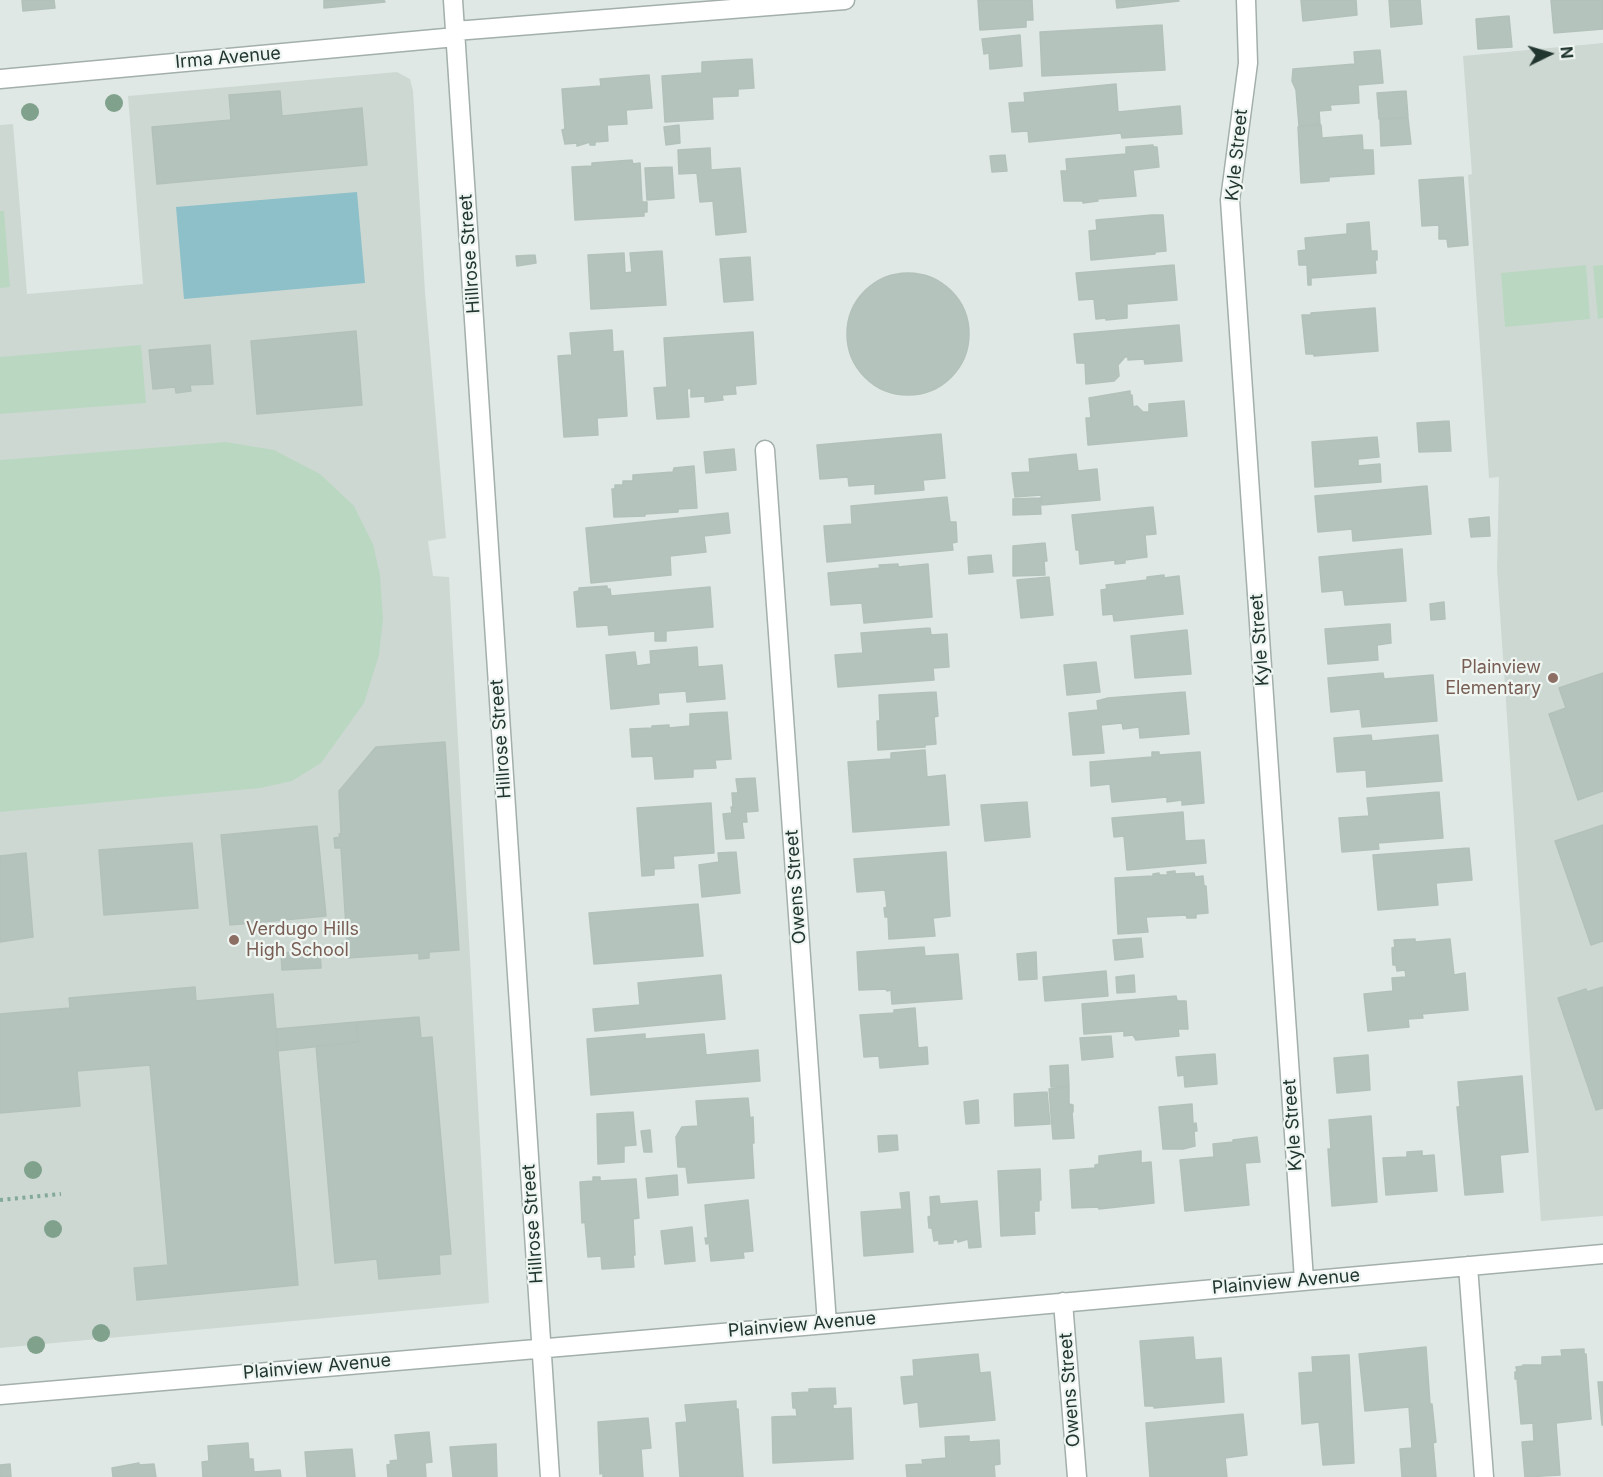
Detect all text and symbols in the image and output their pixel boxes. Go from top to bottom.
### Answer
north arrow [1519,24,1579,84]
street label: Irma Avenue [174,43,282,73]
text: N [1556,45,1577,59]
street label: Kyle Street [1221,108,1253,202]
street label: Hillrose Street [455,194,485,314]
street label: Kyle Street [1246,593,1274,687]
place label: Plainview Elementary [1445,657,1541,700]
marker: Plainview Elementary [1546,671,1560,685]
street label: Hillrose Street [486,679,516,799]
street label: Owens Street [781,829,811,945]
place label: Verdugo Hills High School [246,919,359,962]
marker: Verdugo Hills High School [227,933,241,947]
street label: Kyle Street [1279,1078,1307,1172]
street label: Hillrose Street [518,1164,548,1284]
street label: Plainview Avenue [1211,1265,1361,1299]
street label: Plainview Avenue [727,1308,877,1342]
street label: Owens Street [1055,1332,1085,1448]
street label: Plainview Avenue [242,1350,392,1384]

